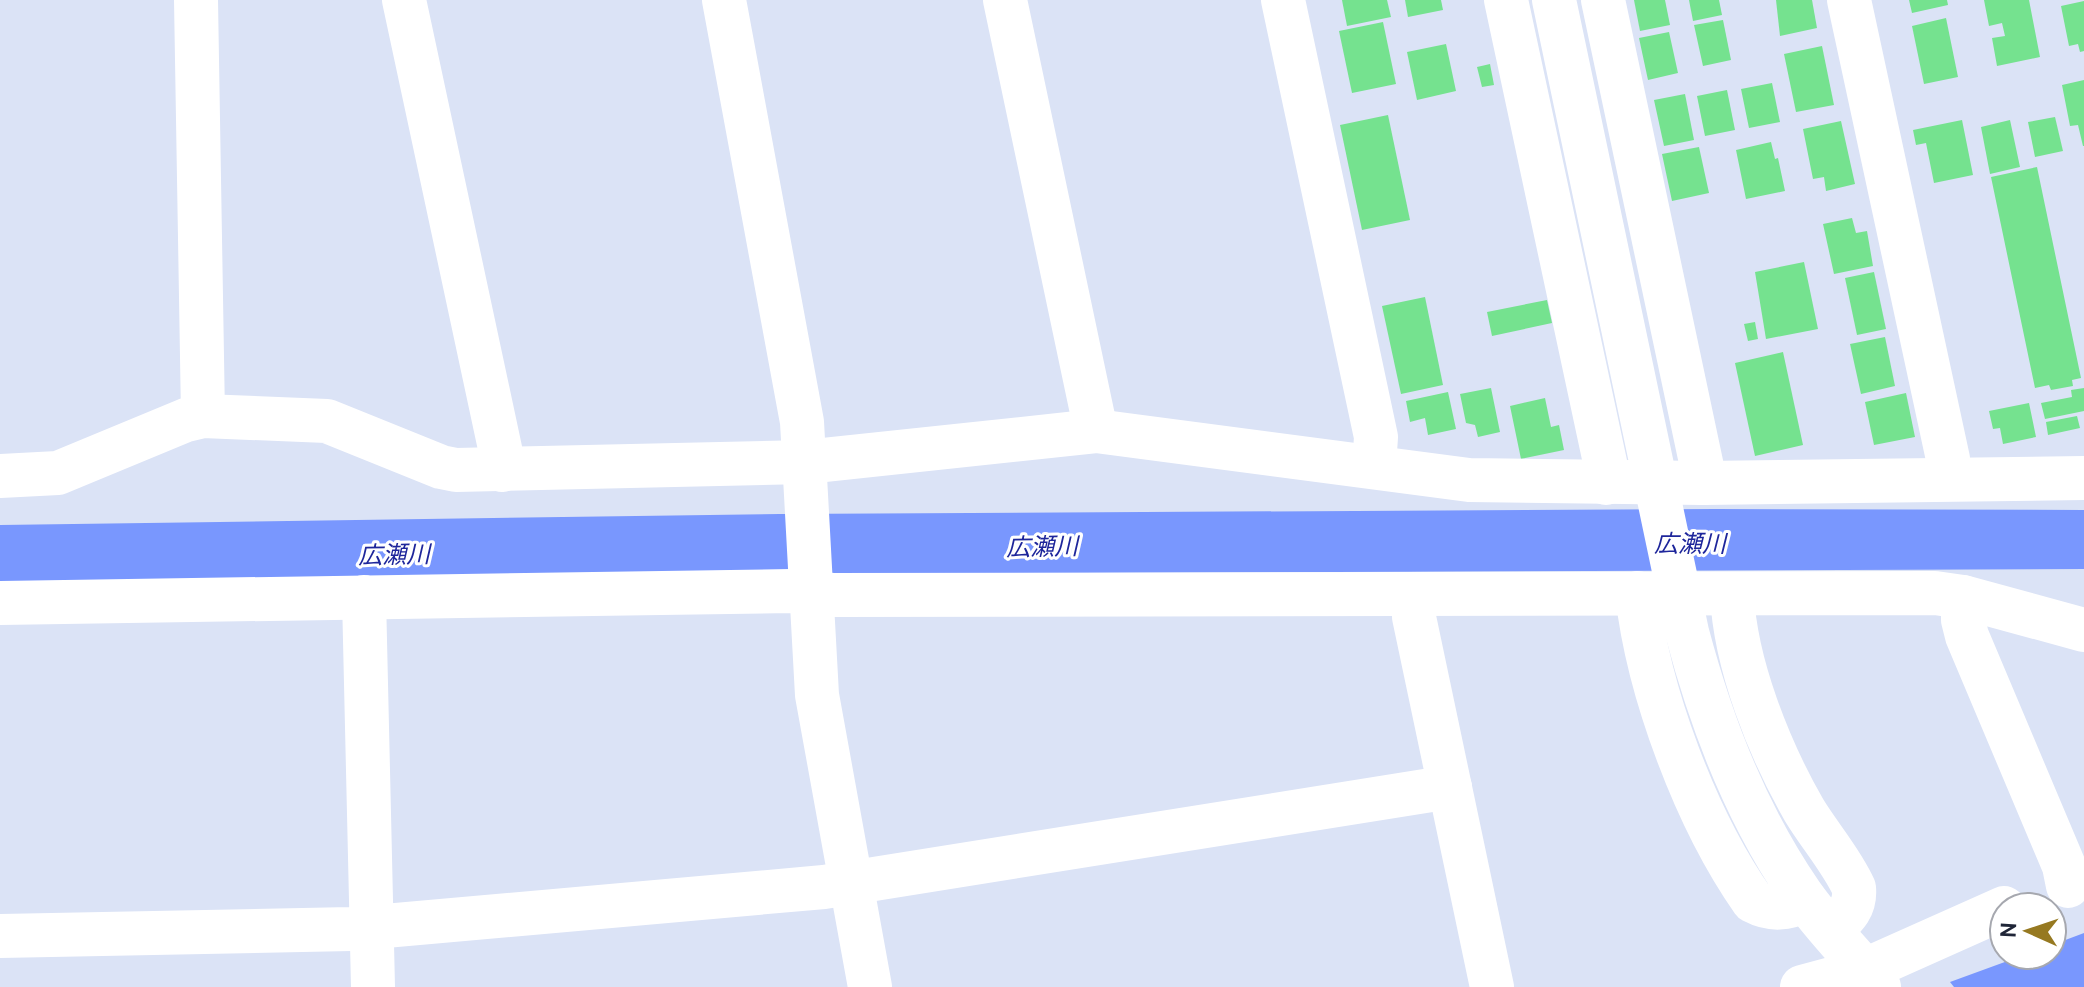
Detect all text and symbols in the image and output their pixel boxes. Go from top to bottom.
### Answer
water label: 広瀬川 [1654,529,1729,558]
water label: 広瀬川 [1006,531,1081,562]
water label: 広瀬川 [358,539,433,570]
north arrow [1988,891,2068,971]
text: N [1995,922,2022,938]

